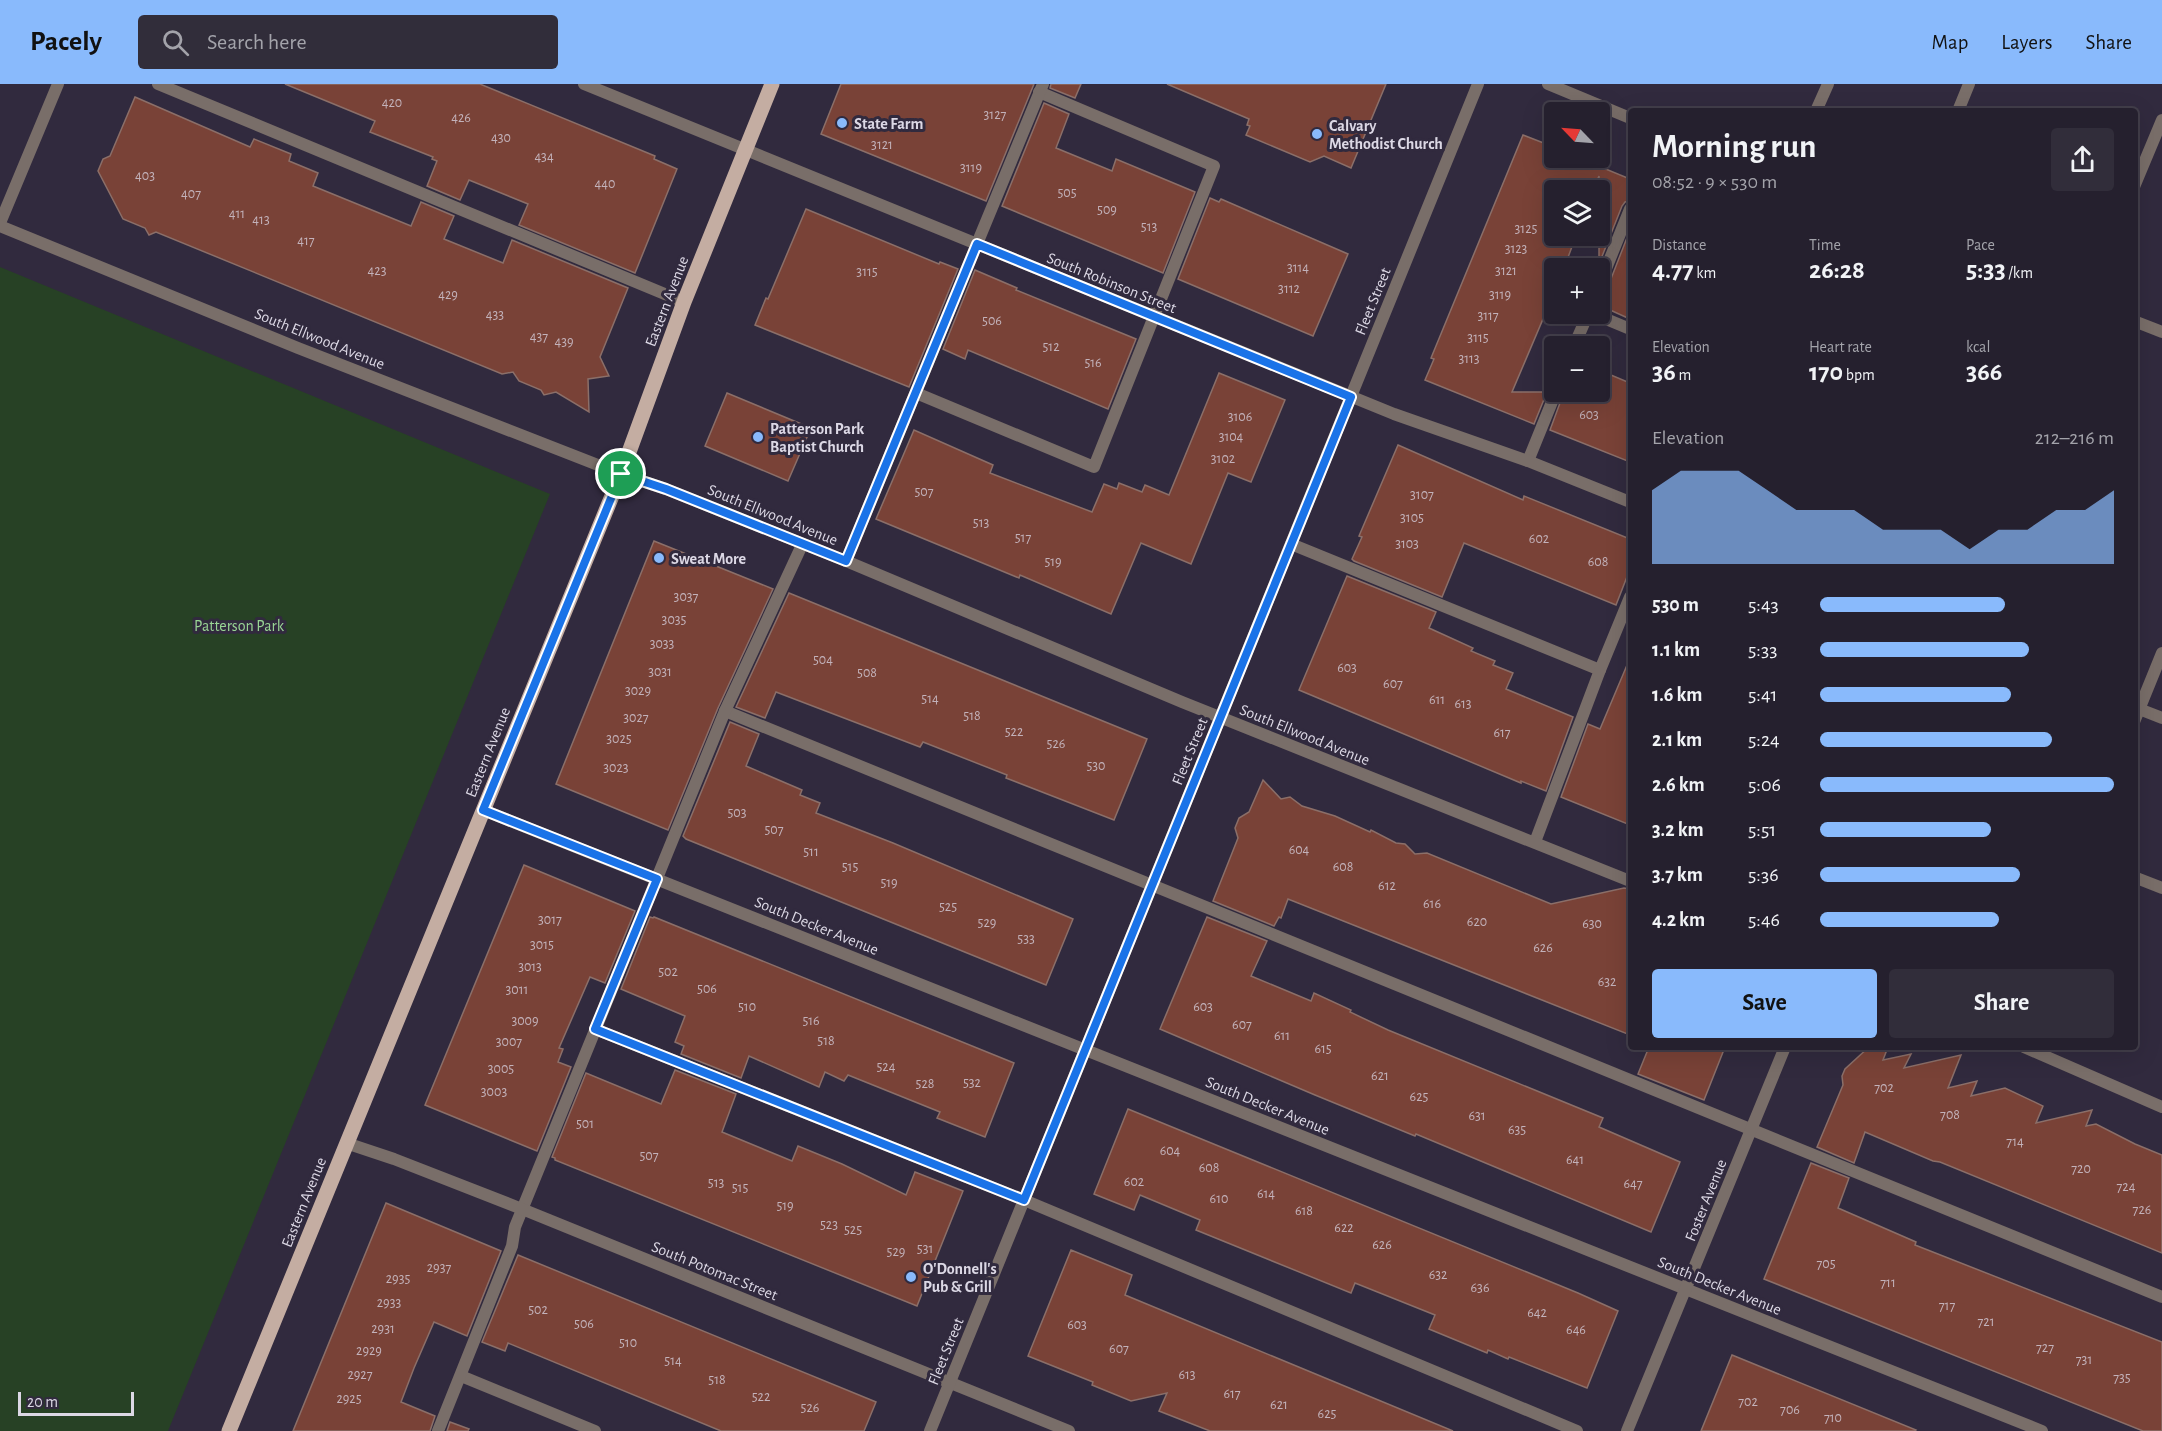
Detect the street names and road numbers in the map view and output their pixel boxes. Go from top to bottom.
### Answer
street label: South Robinson Street [1045,250,1179,316]
street label: Eastern Avenue [642,254,692,349]
street label: Fleet Street [1352,265,1394,337]
street label: South Ellwood Avenue [252,306,387,372]
street label: South Ellwood Avenue [705,482,840,548]
street label: South Ellwood Avenue [1237,702,1372,768]
street label: Eastern Avenue [463,705,513,800]
street label: Fleet Street [1169,715,1211,787]
street label: South Decker Avenue [752,894,881,958]
street label: South Decker Avenue [1203,1074,1332,1138]
street label: Eastern Avenue [279,1155,329,1250]
street label: Foster Avenue [1682,1157,1730,1244]
street label: South Potomac Street [649,1238,780,1303]
street label: South Decker Avenue [1655,1254,1784,1318]
street label: Fleet Street [925,1315,967,1387]

